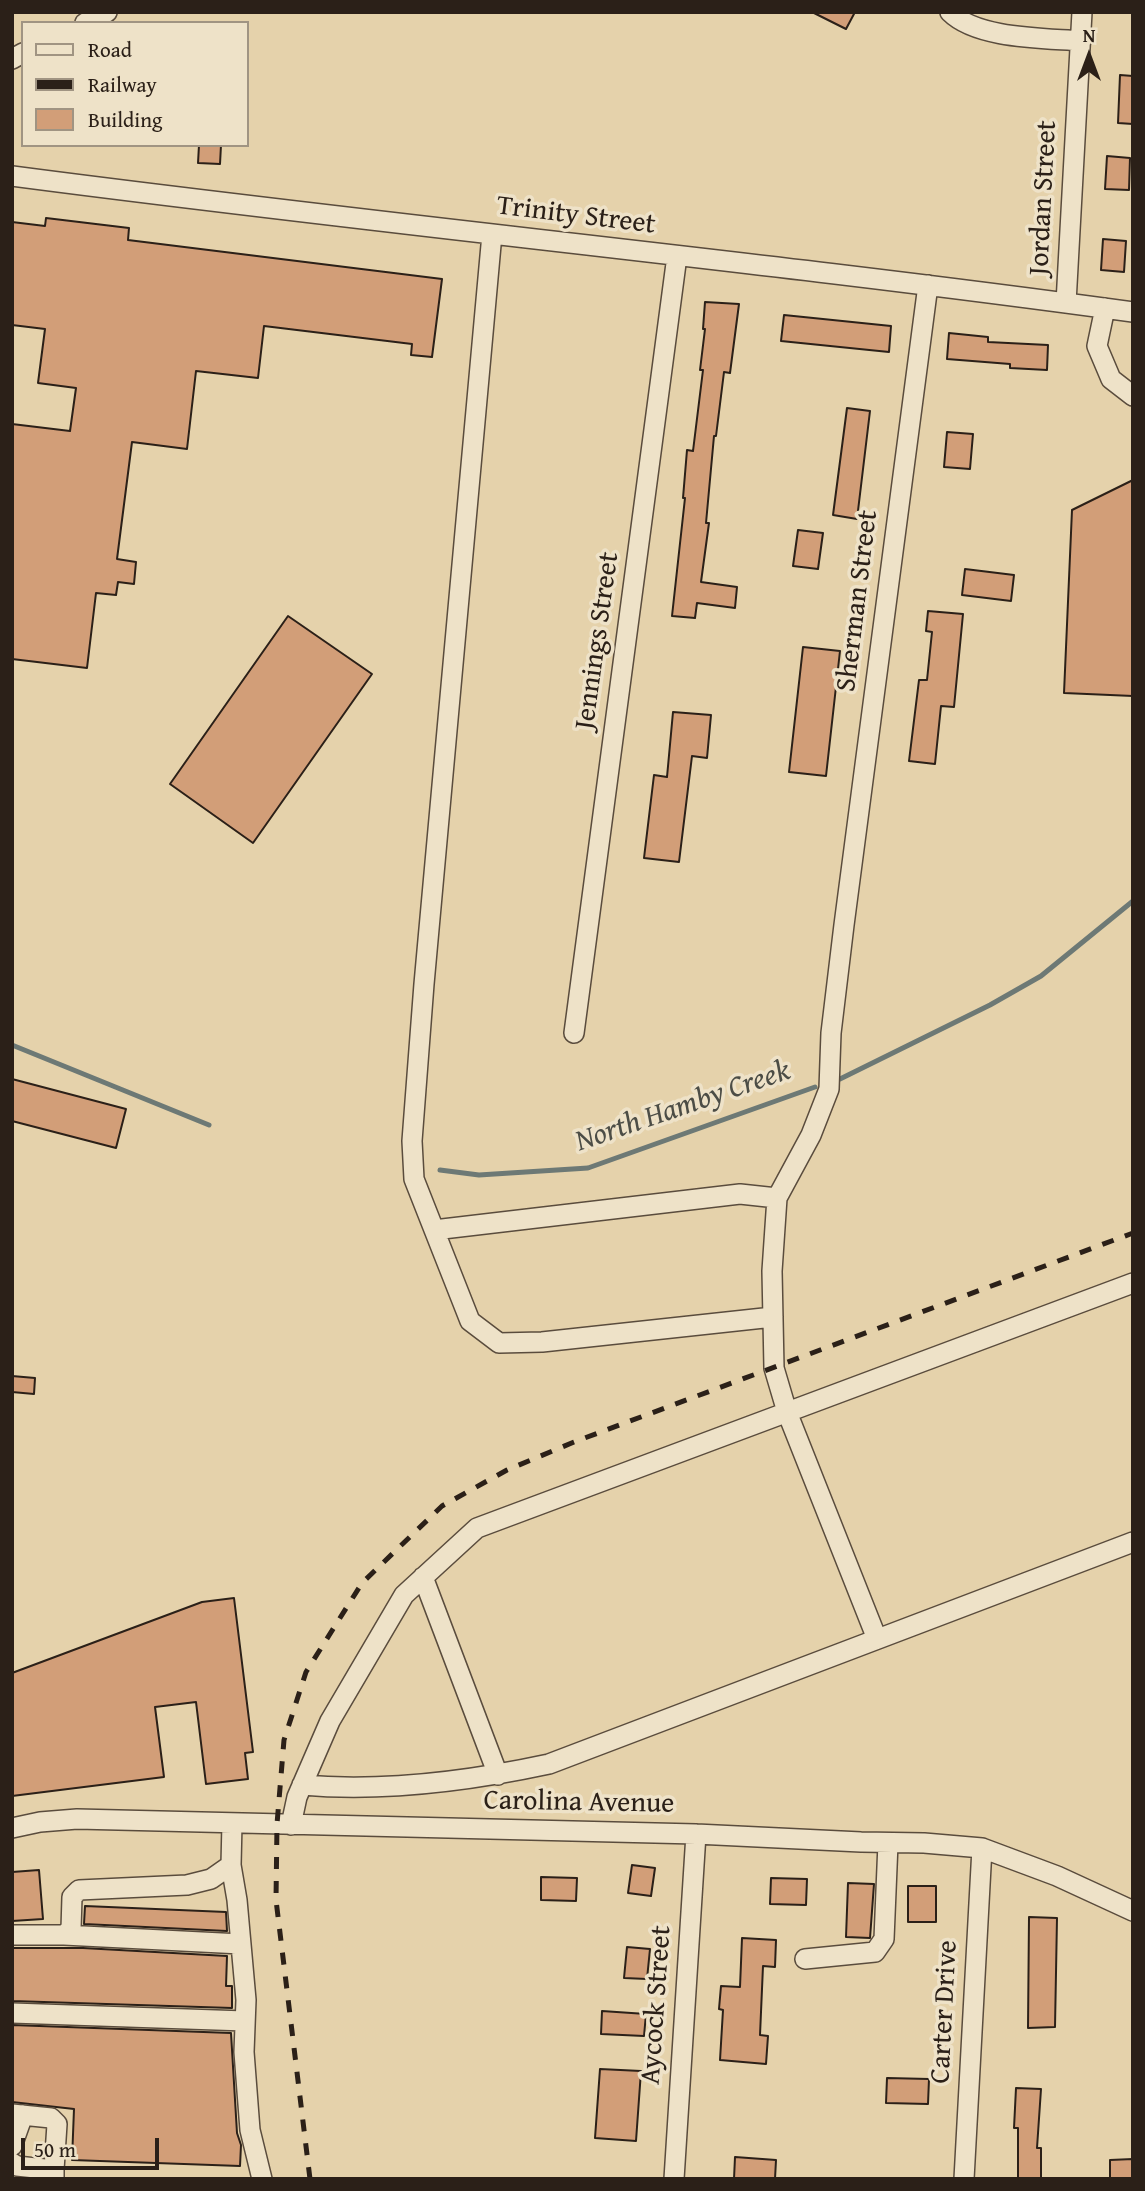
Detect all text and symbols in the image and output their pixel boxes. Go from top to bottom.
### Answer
legend [21,21,248,147]
north arrow [1054,21,1124,91]
text: N [1083,21,1095,49]
text: Road [88,34,132,65]
text: Railway [88,69,157,100]
text: Building [88,104,162,135]
street label: Jordan Street [1023,120,1065,276]
street label: Trinity Street [495,190,657,242]
street label: Sherman Street [830,508,886,694]
street label: Jennings Street [569,550,627,732]
water label: North Hamby Creek [571,1053,795,1161]
street label: Carolina Avenue [483,1785,675,1821]
street label: Aycock Street [635,1924,679,2086]
street label: Carter Drive [924,1939,966,2085]
scale bar [24,2124,163,2168]
text: 50 m [34,2134,76,2165]

